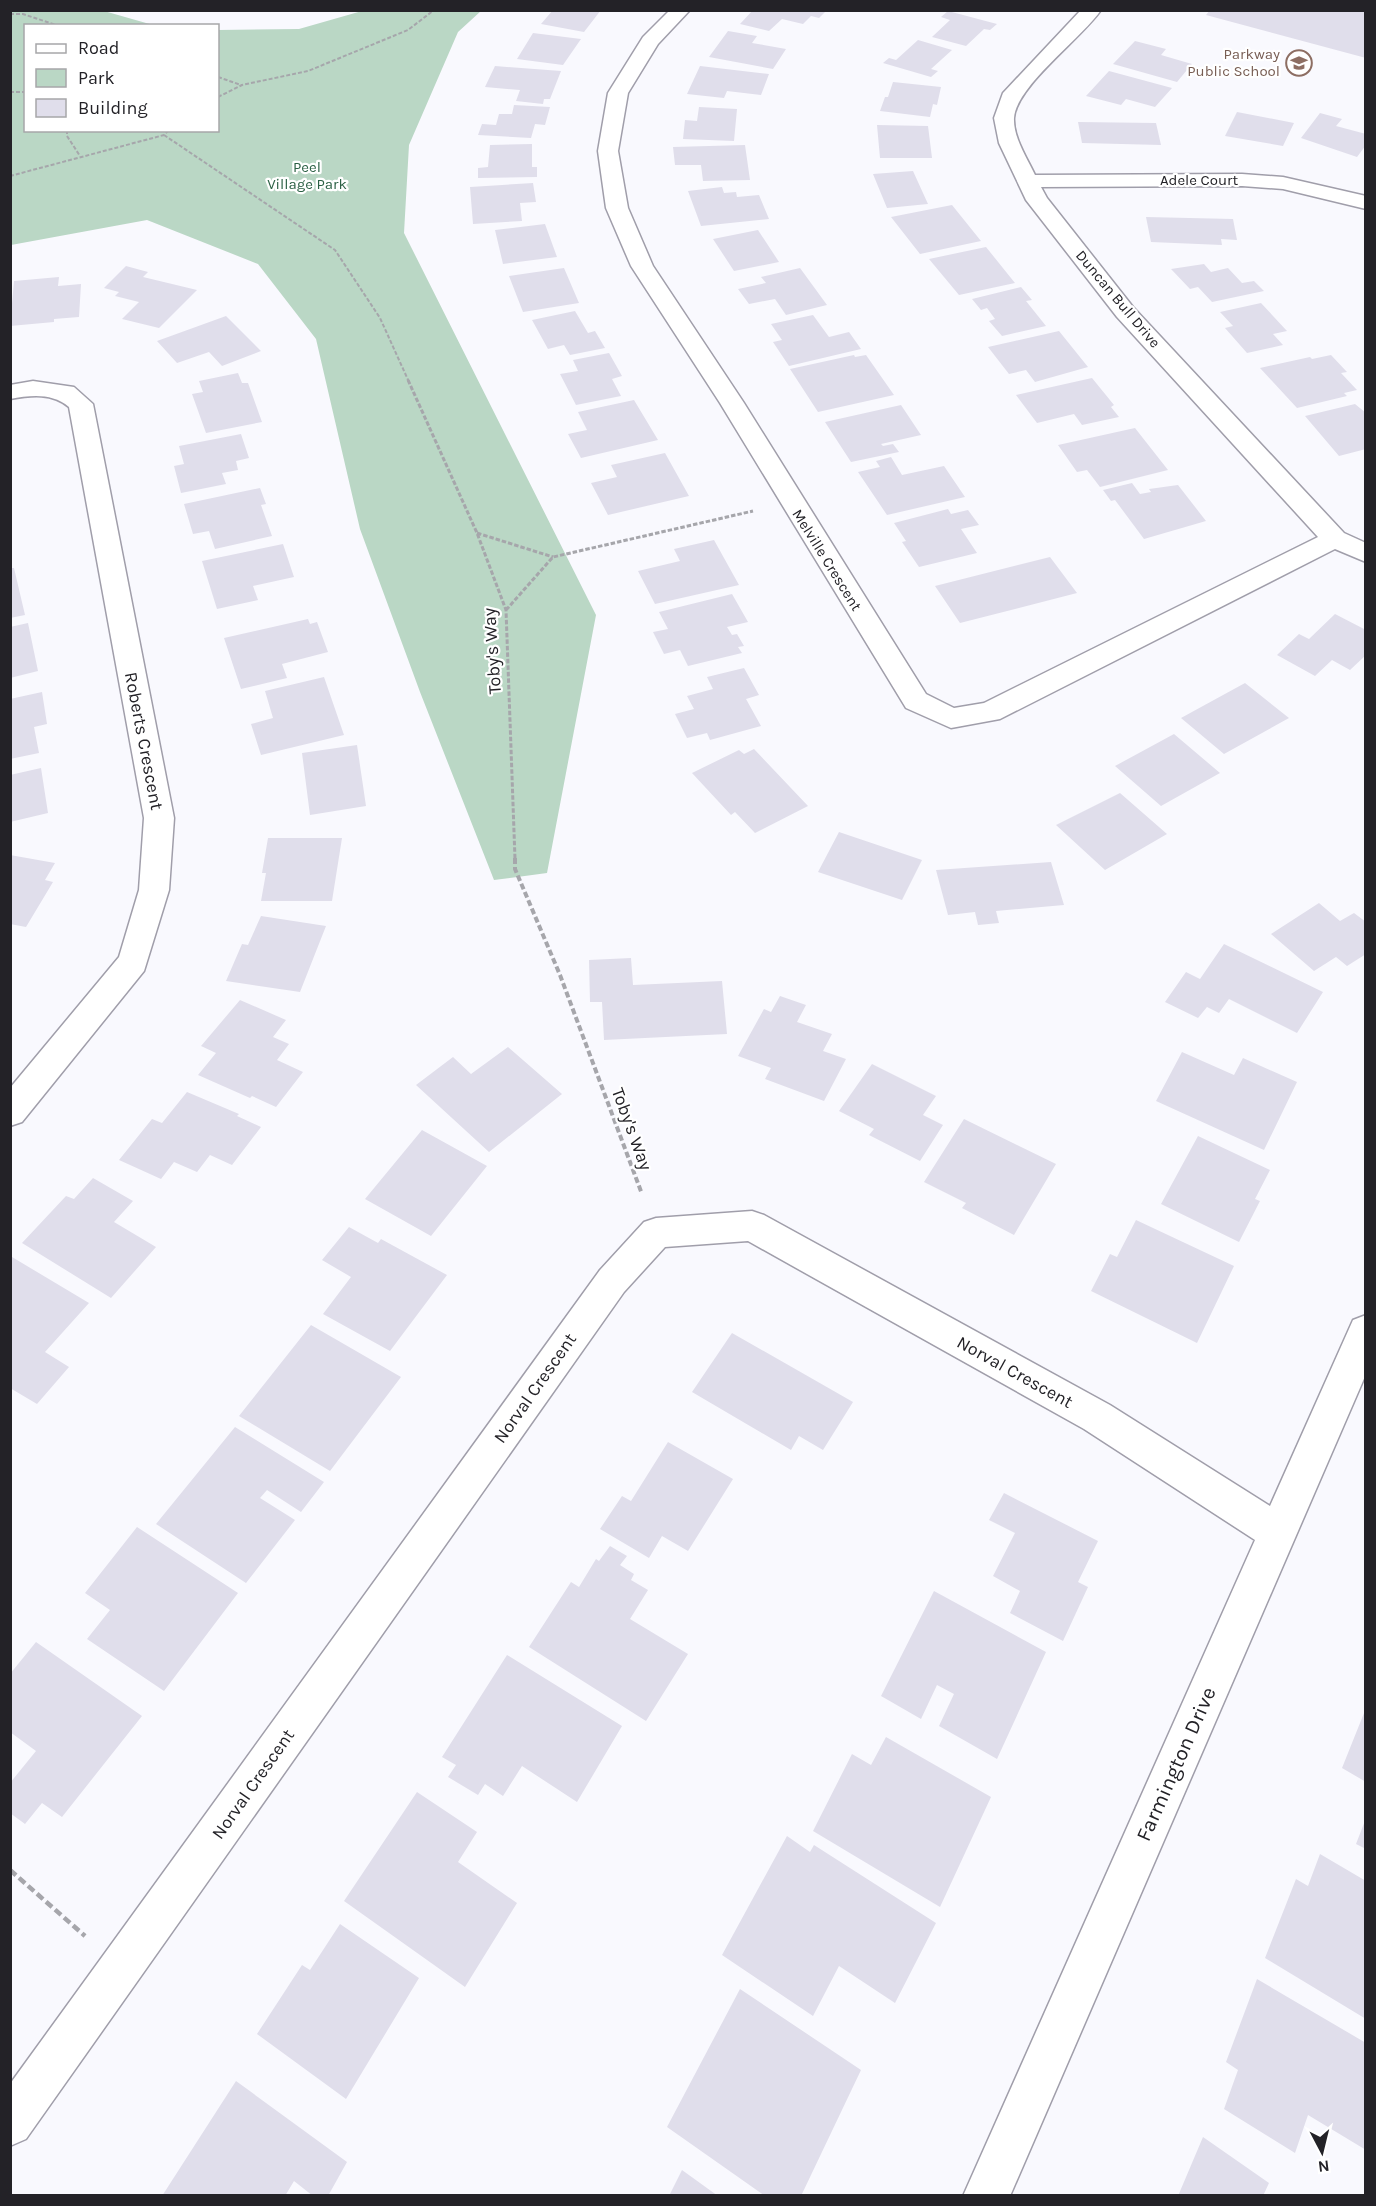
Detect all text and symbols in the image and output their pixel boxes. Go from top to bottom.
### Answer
legend [24,24,219,132]
text: Road [78,37,119,59]
place label: Parkway Public School [1187,45,1280,80]
school or university icon: Parkway Public School [1284,48,1314,78]
text: Park [78,67,115,89]
text: Building [78,97,148,119]
park label: Peel Village Park [267,158,347,193]
street label: Adele Court [1160,171,1238,189]
street label: Duncan Bull Drive [1072,246,1164,352]
street label: Melville Crescent [788,506,866,615]
street label: Toby's Way [478,606,506,695]
street label: Roberts Crescent [120,670,168,812]
street label: Toby's Way [607,1085,657,1174]
street label: Norval Crescent [489,1329,581,1447]
street label: Norval Crescent [953,1331,1077,1413]
street label: Farmington Drive [1131,1683,1221,1845]
street label: Norval Crescent [207,1725,299,1843]
north arrow [1292,2122,1352,2182]
text: N [1317,2156,1331,2177]

